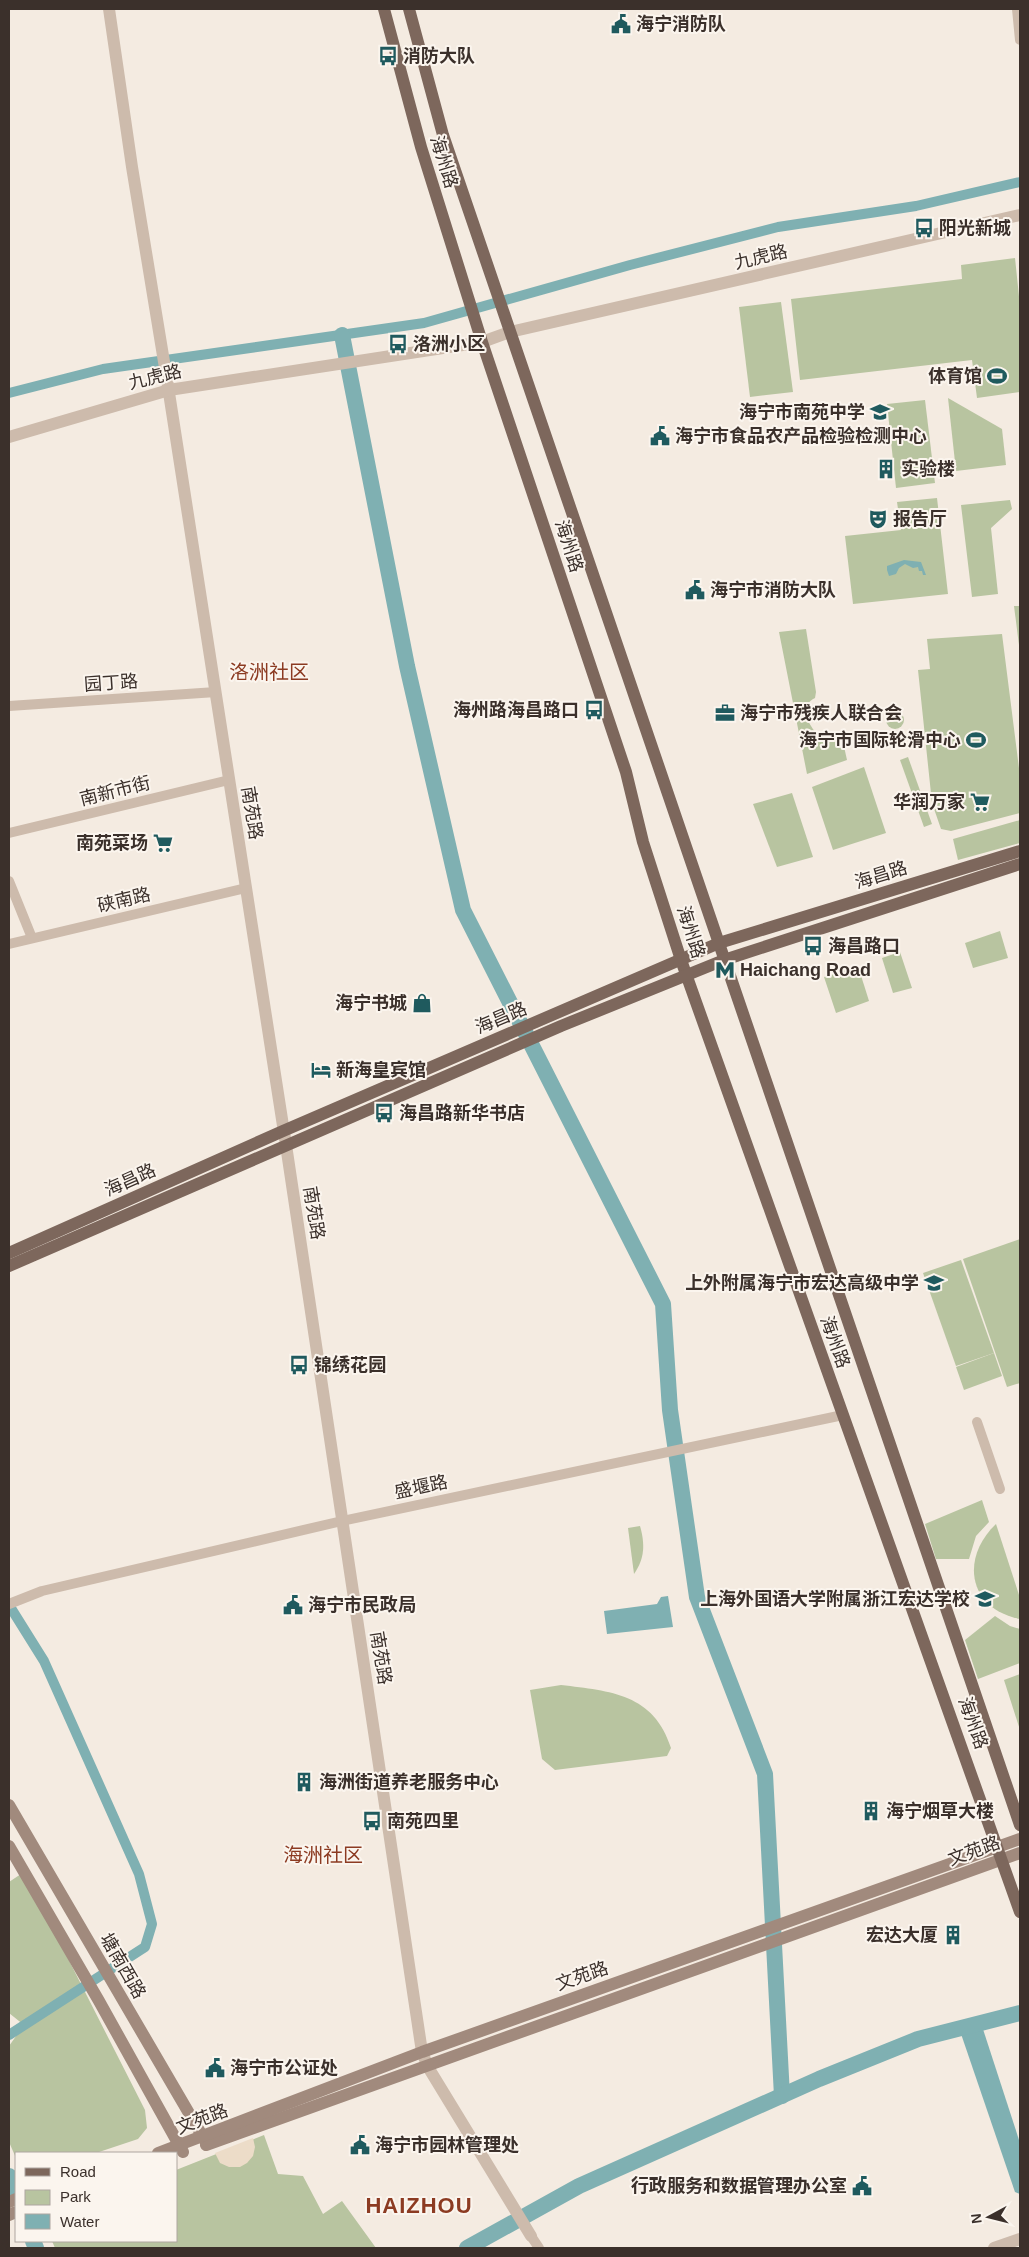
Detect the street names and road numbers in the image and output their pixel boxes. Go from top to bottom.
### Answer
street label: 海州路 [427,133,461,191]
street label: 九虎路 [732,241,790,273]
street label: 九虎路 [126,361,184,393]
street label: 海州路 [551,517,587,575]
street label: 园丁路 [83,671,139,695]
street label: 南新市街 [78,773,152,809]
street label: 南苑路 [238,785,266,841]
street label: 海昌路 [852,858,910,892]
street label: 硖南路 [95,884,153,916]
street label: 海州路 [673,903,709,961]
street label: 海昌路 [472,998,530,1038]
street label: 海昌路 [101,1160,159,1200]
street label: 南苑路 [300,1185,328,1241]
street label: 海州路 [816,1313,854,1371]
street label: 盛堰路 [393,1472,449,1502]
street label: 南苑路 [367,1630,395,1686]
street label: 海州路 [954,1694,992,1752]
street label: 文苑路 [945,1832,1003,1870]
street label: 塘南西路 [96,1930,150,2002]
street label: 文苑路 [553,1958,611,1994]
street label: 文苑路 [173,2100,231,2138]

